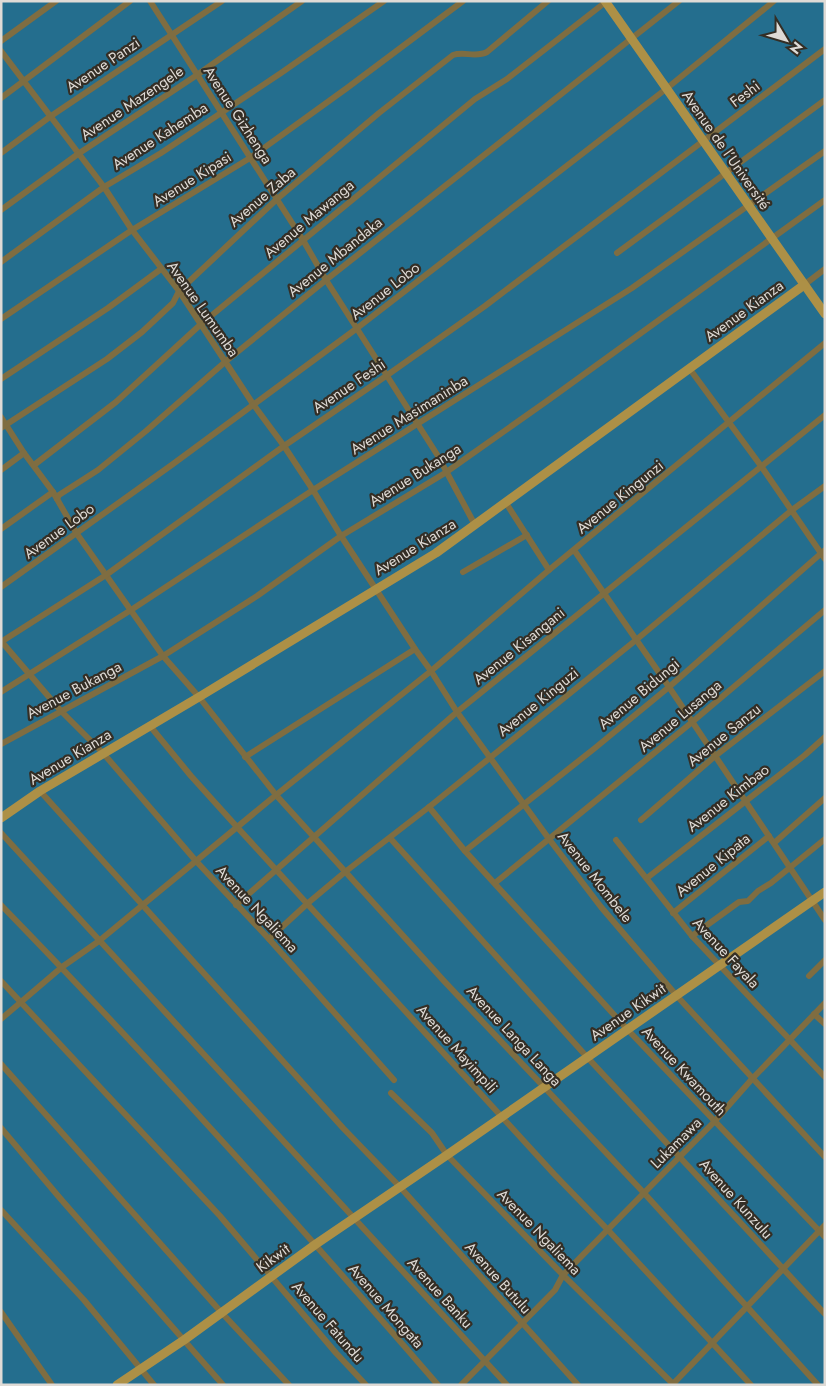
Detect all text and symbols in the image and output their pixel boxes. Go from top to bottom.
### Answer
north arrow [761,15,811,65]
street label: Avenue Panzi [62,32,144,98]
text: N [785,37,808,59]
street label: Avenue Mazengele [76,60,188,146]
street label: Avenue Gizhenga [198,62,278,168]
street label: Feshi [725,75,765,113]
street label: Avenue de l’Université [676,86,776,214]
street label: Avenue Kahemba [108,97,212,175]
street label: Avenue Kipasi [148,146,236,212]
street label: Avenue Zaba [224,162,300,232]
street label: Avenue Mawanga [259,175,359,263]
street label: Avenue Mbandaka [283,212,387,302]
street label: Avenue Lumumba [162,257,244,361]
street label: Avenue Lobo [346,257,424,325]
street label: Avenue Kianza [700,275,788,347]
street label: Avenue Feshi [308,353,390,419]
street label: Avenue Masimaninba [346,370,472,460]
street label: Avenue Bukanga [365,438,465,512]
street label: Avenue Kingunzi [572,455,668,539]
street label: Avenue Lobo [19,498,99,564]
street label: Avenue Kianza [370,513,460,581]
street label: Avenue Kisangani [468,602,570,690]
street label: Avenue Bidungi [594,653,684,735]
street label: Avenue Bukanga [23,656,125,724]
street label: Avenue Kinguzi [493,662,583,742]
street label: Avenue Lusanga [634,675,726,757]
street label: Avenue Sanzu [682,698,766,772]
street label: Avenue Kianza [25,724,115,790]
street label: Avenue Kimbao [682,759,774,837]
street label: Avenue Mombele [552,827,638,928]
street label: Avenue Kipata [671,828,755,902]
street label: Avenue Ngaliema [211,860,303,958]
street label: Avenue Fayala [687,913,765,993]
street label: Avenue Kikwit [586,977,671,1046]
street label: Avenue Langa Langa [461,981,567,1091]
street label: Avenue Mayimpili [411,1000,503,1098]
street label: Avenue Kwamouth [637,1021,731,1121]
street label: Lukamawa [645,1112,707,1174]
street label: Avenue Kunzulu [694,1154,778,1244]
street label: Avenue Ngaliema [492,1184,586,1280]
street label: Avenue Butulu [460,1237,536,1319]
street label: Kikwit [252,1238,295,1278]
street label: Avenue Banku [402,1253,478,1333]
street label: Avenue Mongata [343,1259,429,1353]
street label: Avenue Fatundu [286,1277,370,1367]

